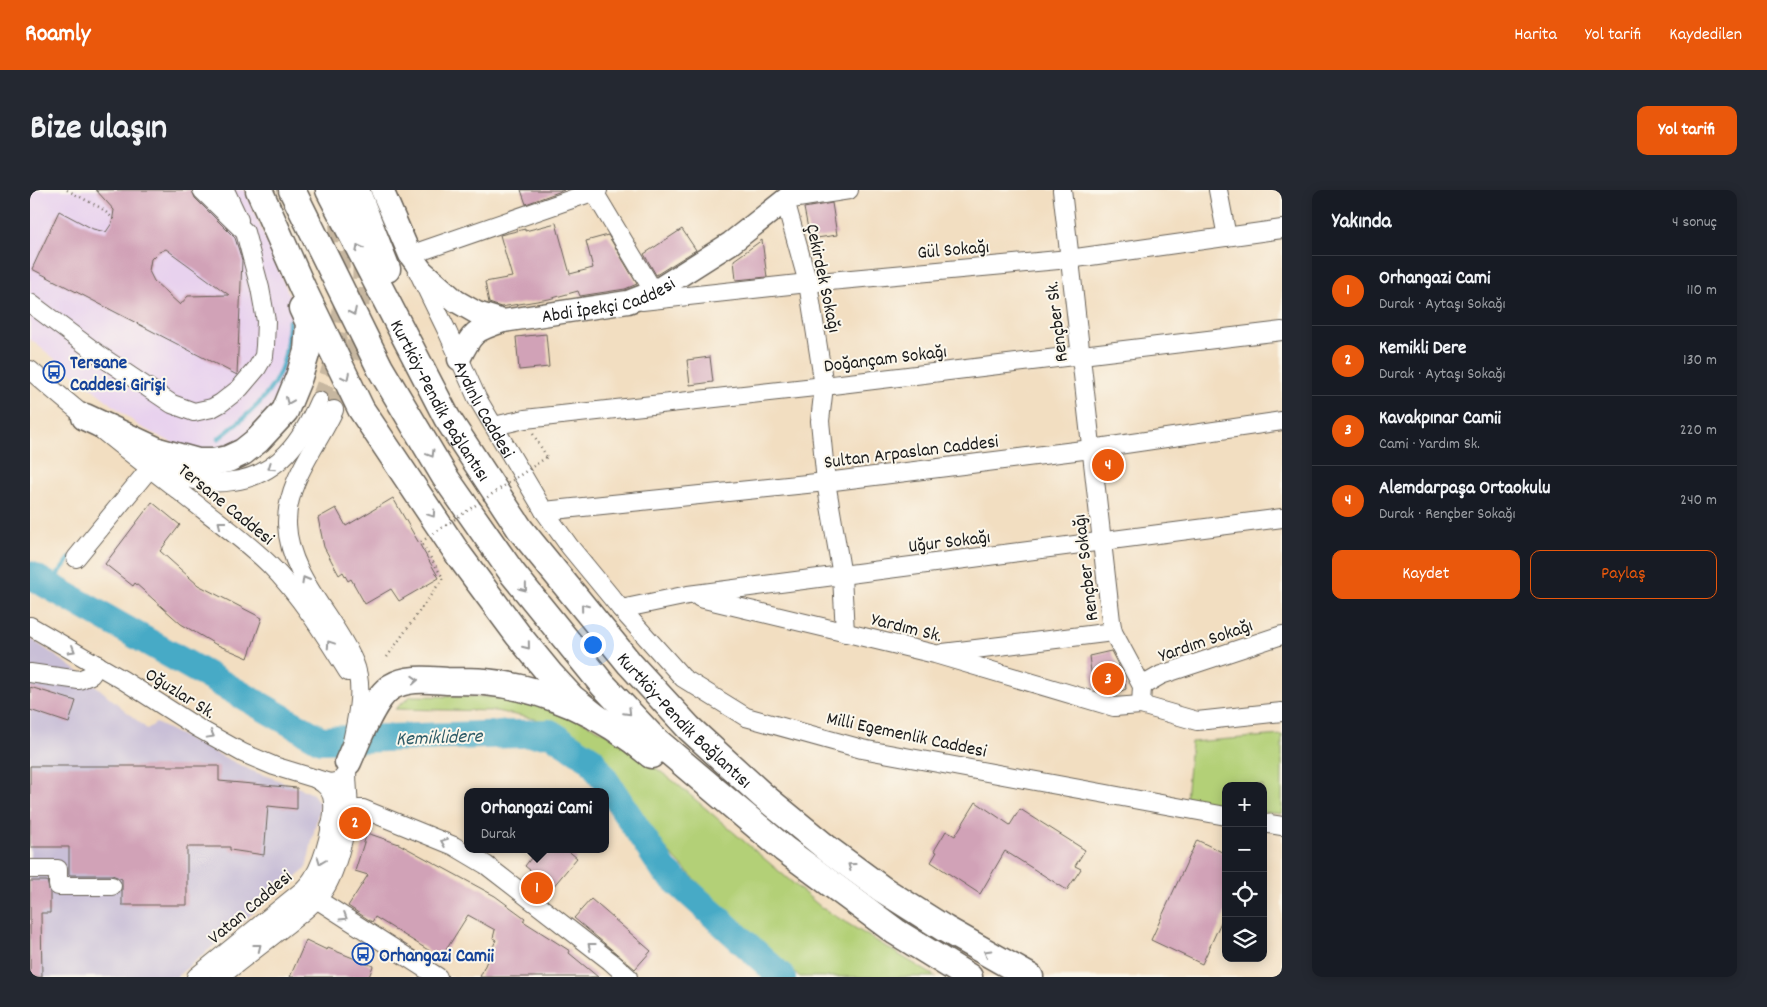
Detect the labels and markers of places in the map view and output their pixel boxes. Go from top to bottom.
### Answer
place label: Tersane Caddesi Girişi [70,351,166,400]
bus stop icon: Tersane Caddesi Girişi [42,360,66,384]
pin: 4 [1092,446,1124,484]
pin: 3 [1092,660,1124,698]
pin: 2 [339,804,371,842]
pin: 1 [521,869,553,907]
bus stop icon: Orhangazi Camii [351,942,375,966]
place label: Orhangazi Camii [379,944,494,971]

